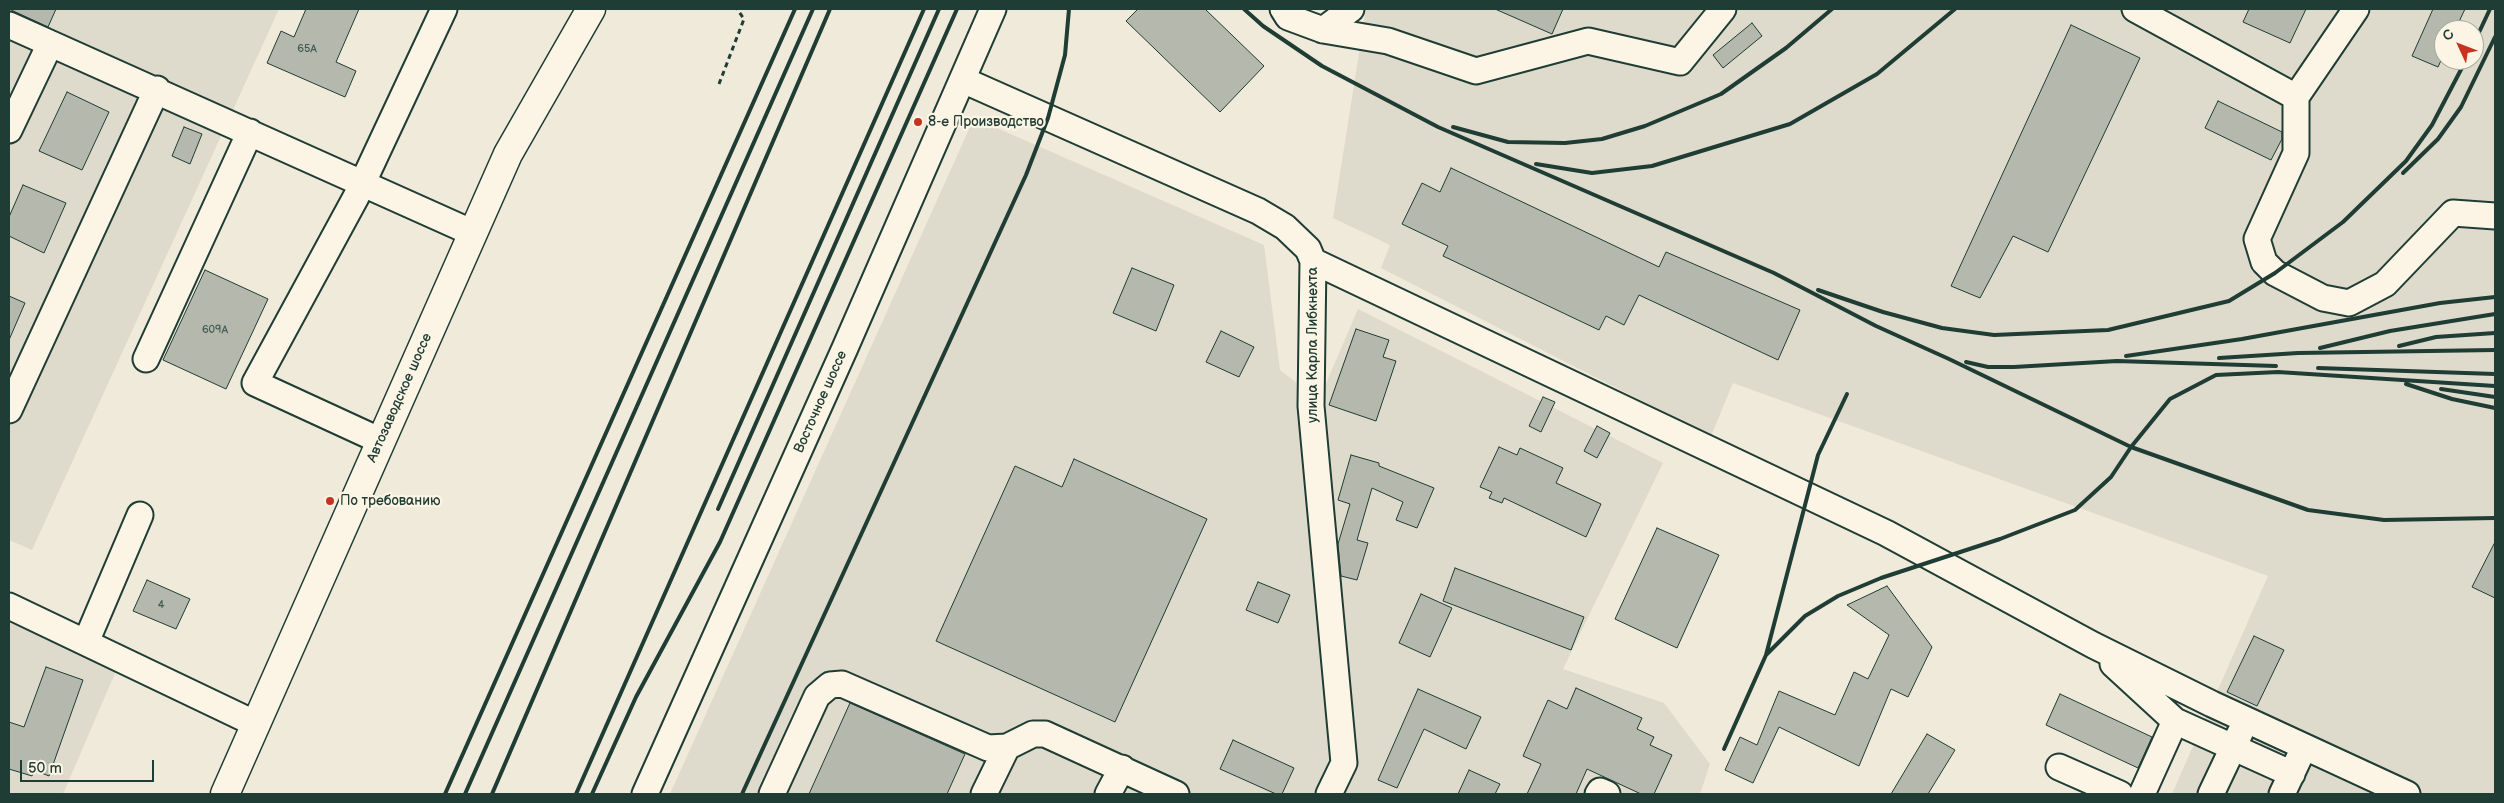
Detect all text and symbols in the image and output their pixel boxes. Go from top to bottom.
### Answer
north arrow [2434,20,2484,70]
text: С [2439,26,2458,44]
house number: 65А [297,42,317,56]
place label: 8-е Производство [928,114,1044,130]
marker: 8-е Производство [912,116,924,128]
street label: улица Карла Либкнехта [1305,267,1321,423]
house number: 609А [202,323,228,337]
street label: Автозаводское шоссе [364,331,436,465]
street label: Восточное шоссе [791,348,851,456]
place label: По требованию [340,493,441,509]
marker: По требованию [324,495,336,507]
house number: 4 [158,598,164,612]
scale bar [22,750,156,782]
text: 50 m [28,759,62,778]

